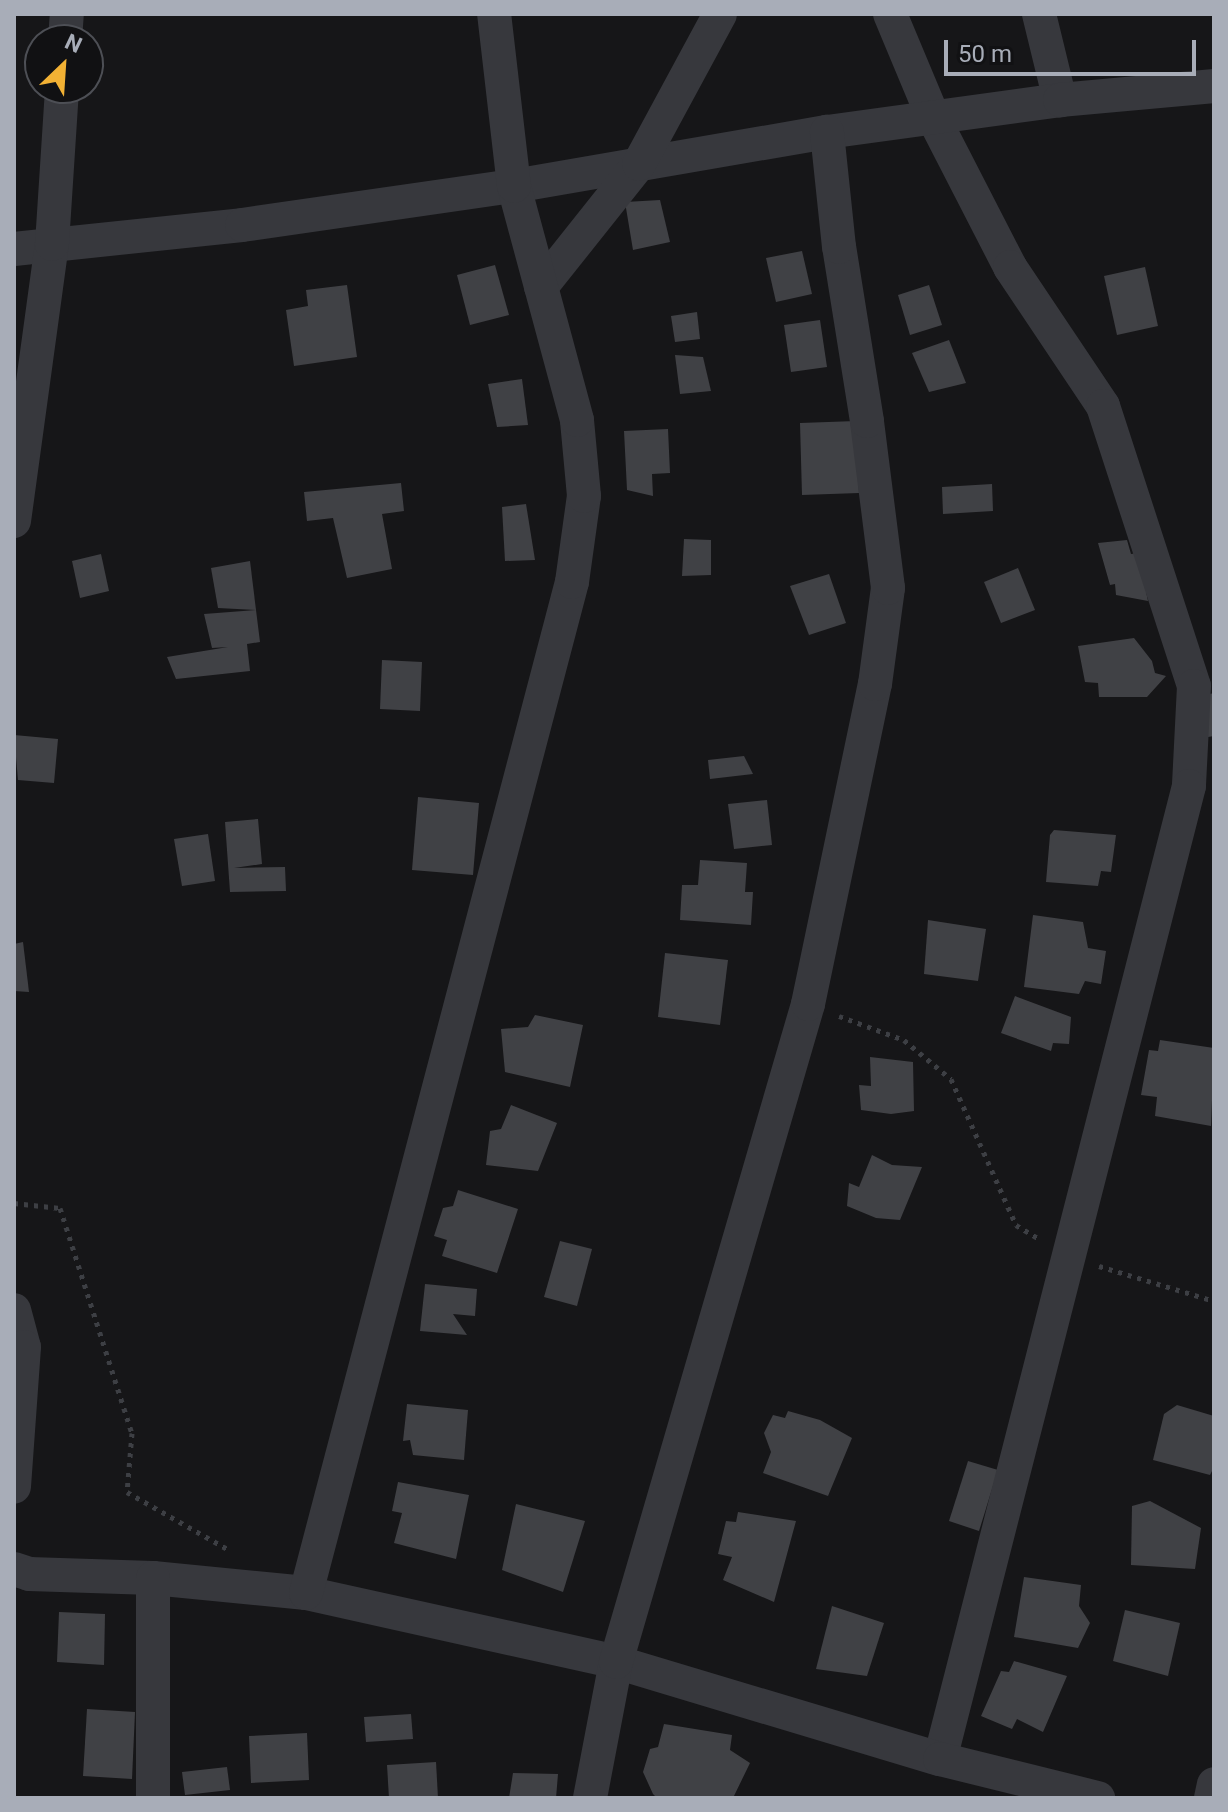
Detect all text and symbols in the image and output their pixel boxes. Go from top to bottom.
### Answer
north arrow [24,24,104,104]
scale bar [948,24,1200,74]
text: N [61,29,86,58]
text: 50 m [958,40,1012,68]

